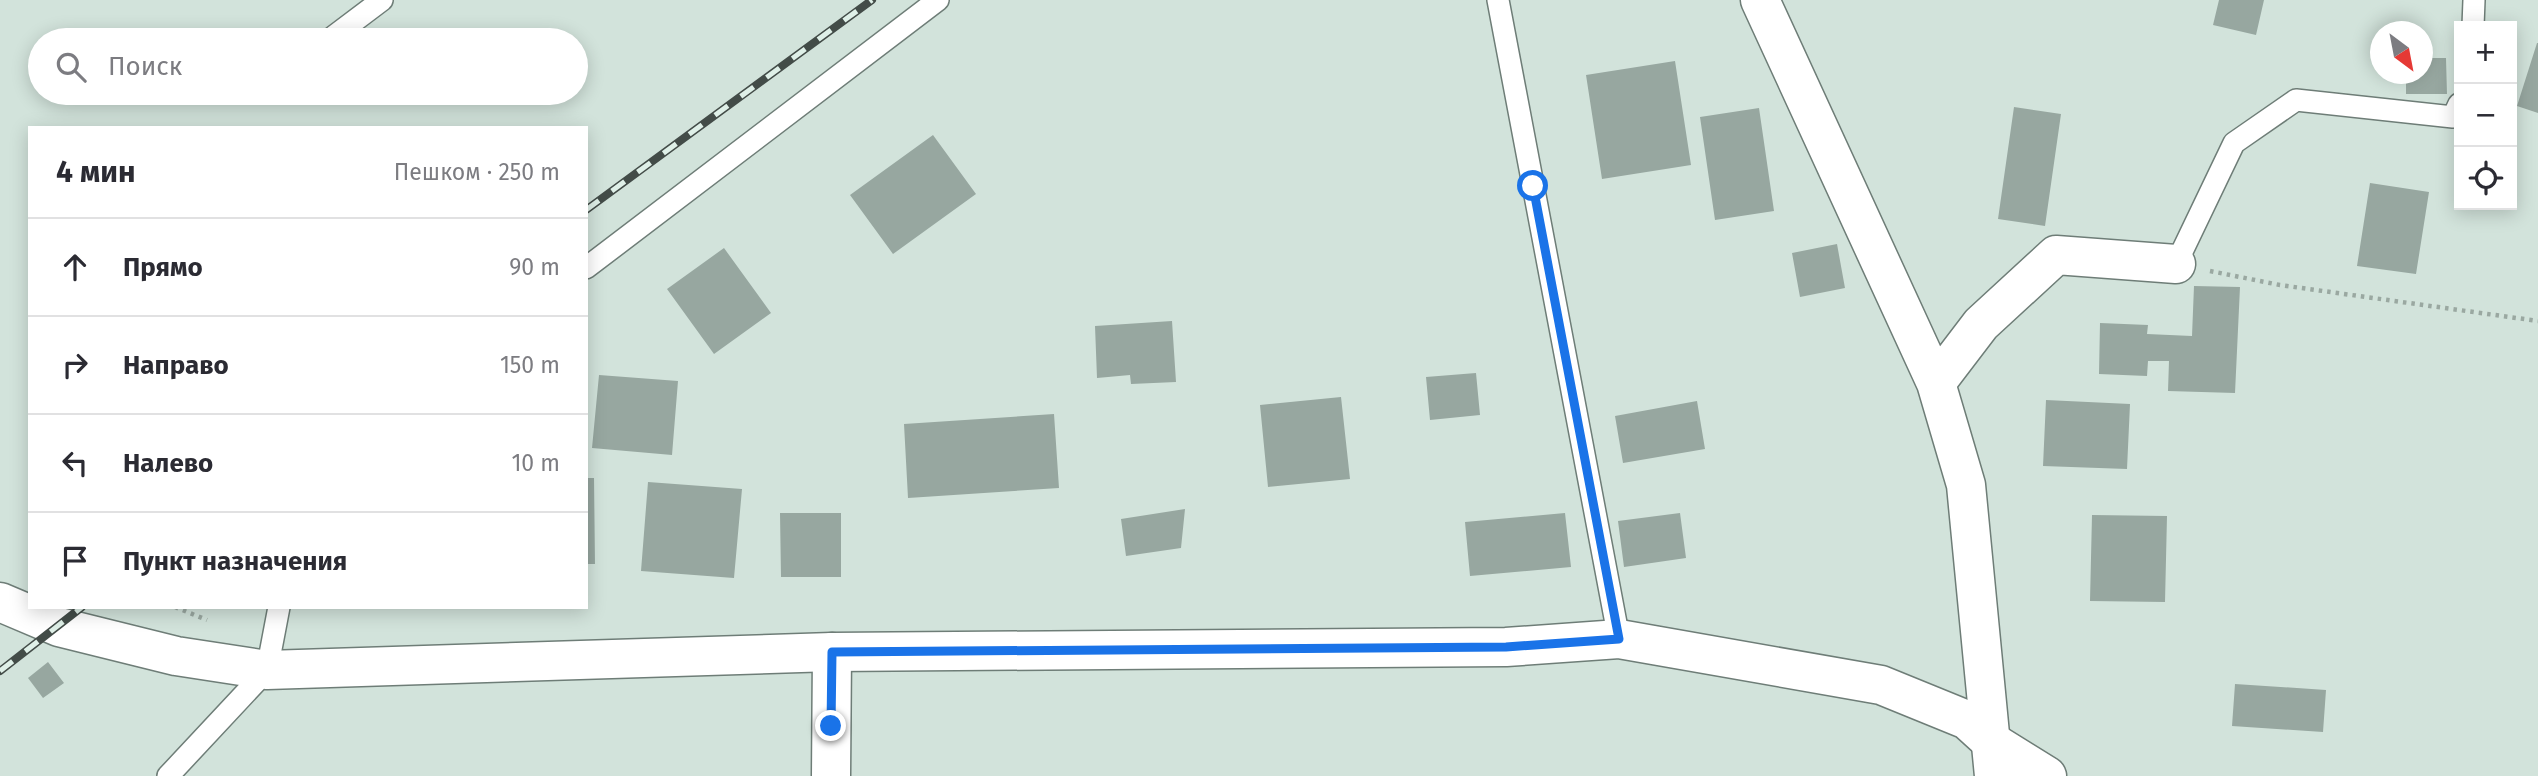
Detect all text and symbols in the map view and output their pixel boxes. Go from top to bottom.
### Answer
north arrow [2370,21,2433,84]
map controls [2454,21,2517,210]
button: + [2454,21,2517,84]
search box [28,28,588,105]
icon: search [52,48,90,86]
text: Поиск [108,51,182,82]
button: − [2454,84,2517,147]
button: locate [2454,147,2517,210]
text: 4 мин [56,154,136,190]
text: Пешком · 250 m [394,158,560,186]
route start [1517,170,1548,201]
icon: ahead [56,248,94,286]
text: Прямо [123,252,203,283]
text: 90 m [509,253,560,281]
icon: right [56,346,94,384]
text: Направо [123,350,229,381]
text: 150 m [500,351,560,379]
icon: left [56,444,94,482]
text: Налево [123,448,213,479]
text: 10 m [511,449,560,477]
icon: arrive [56,542,94,580]
text: Пункт назначения [123,546,347,577]
route end [815,710,846,741]

